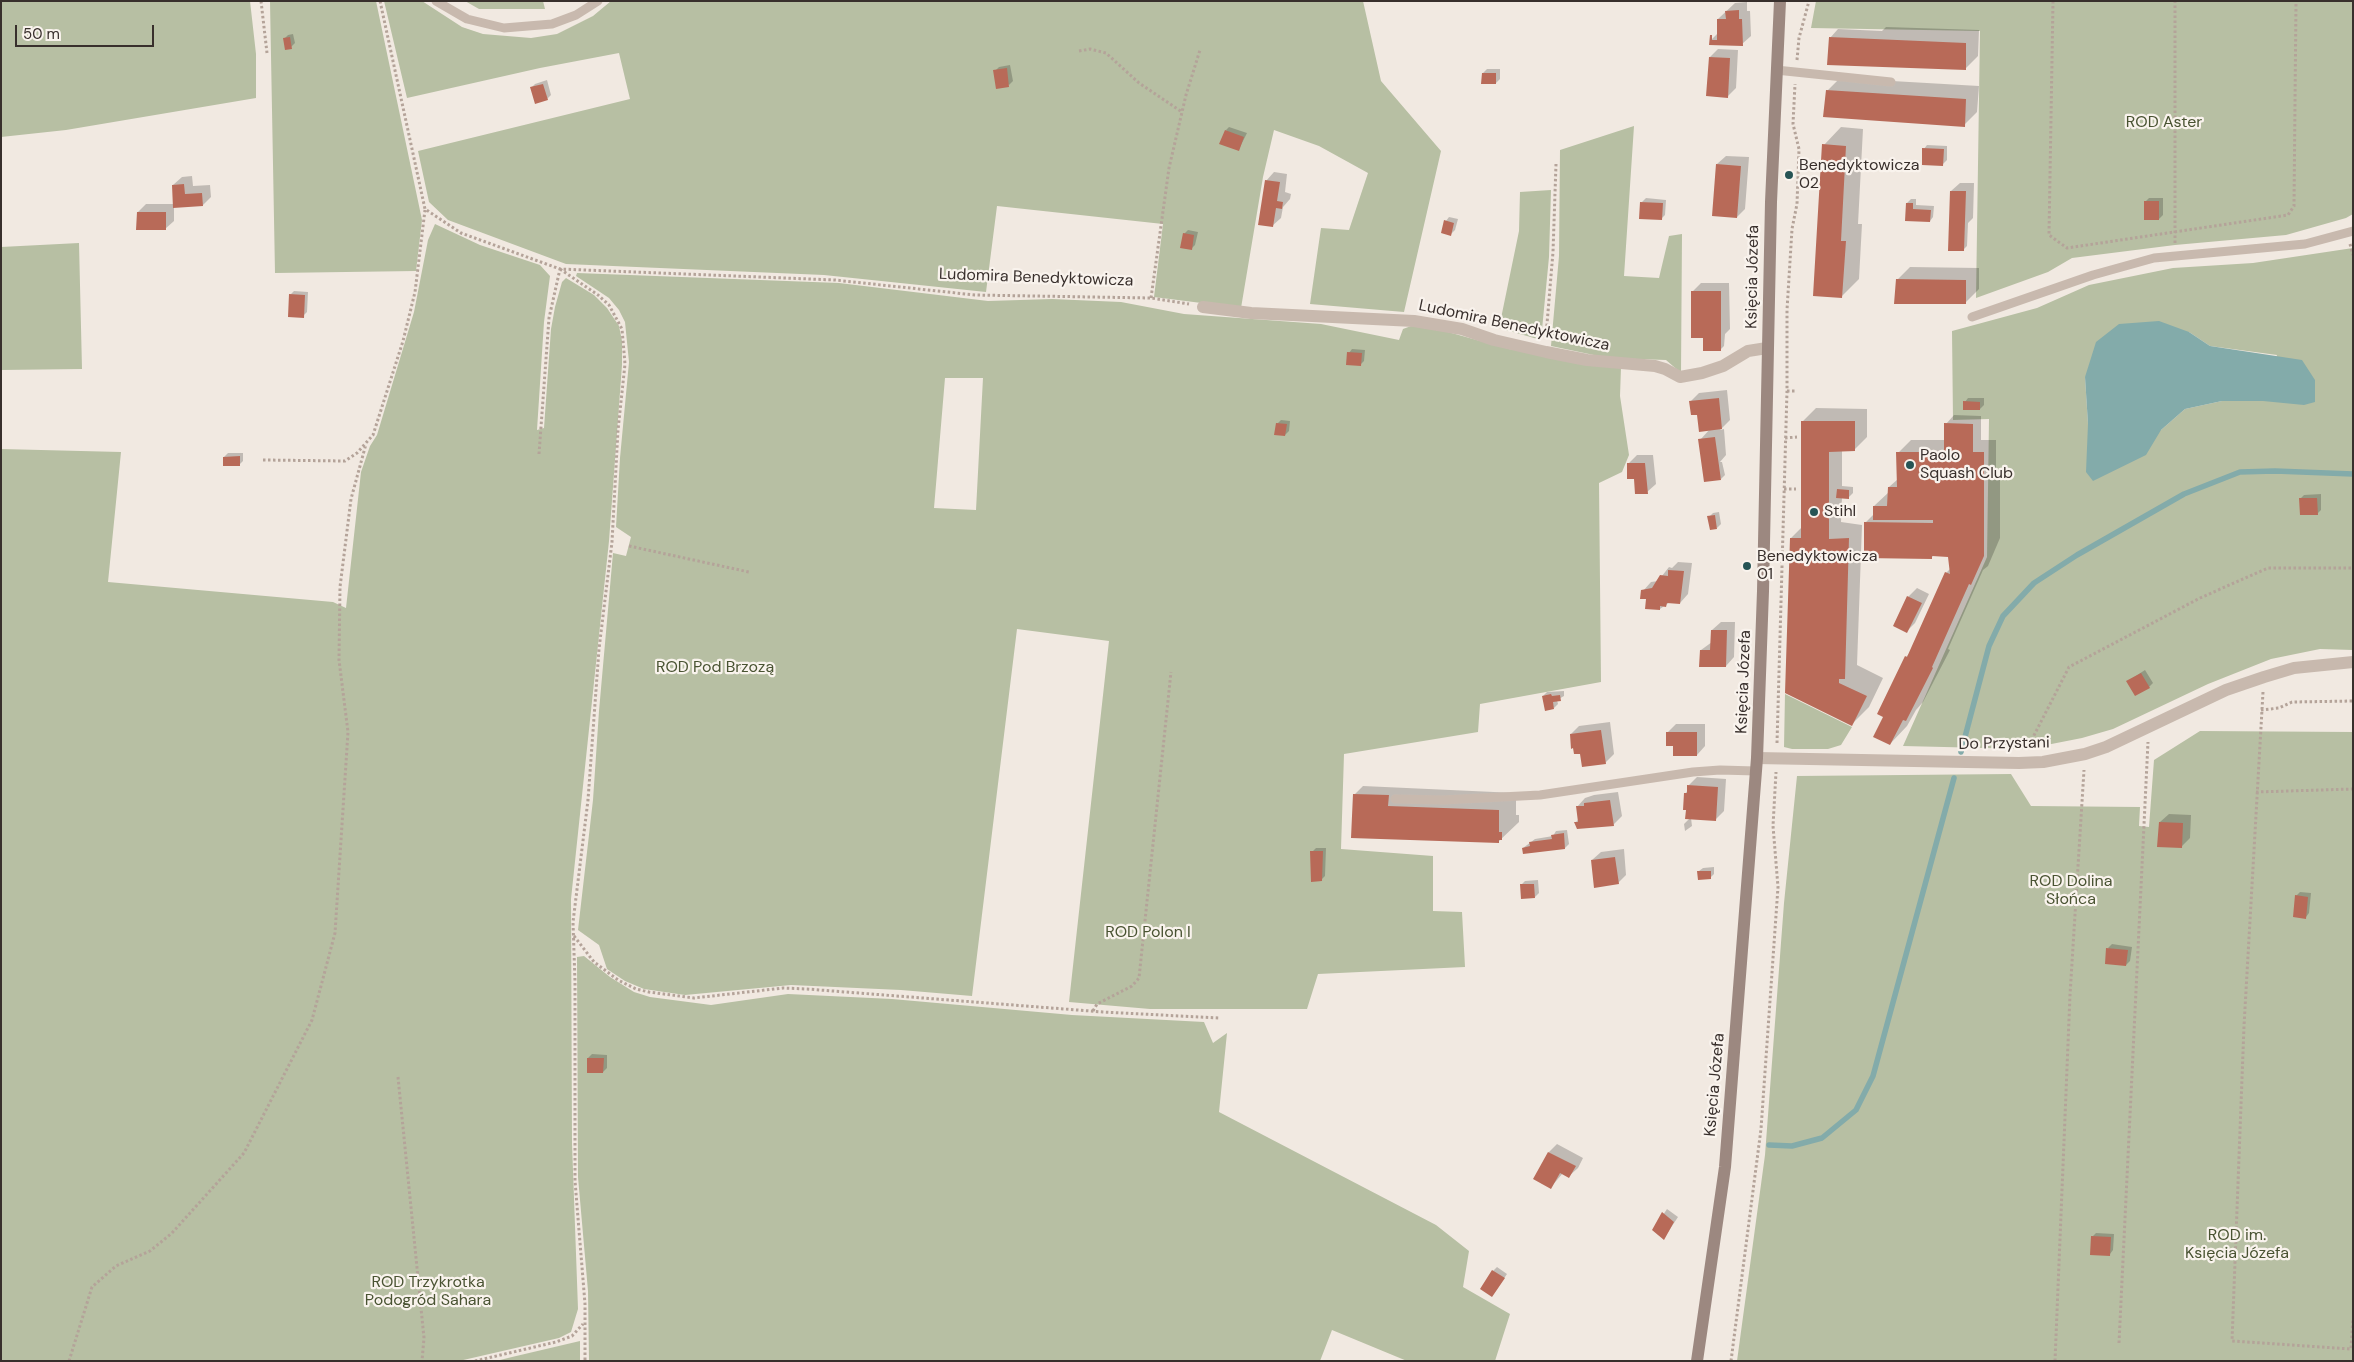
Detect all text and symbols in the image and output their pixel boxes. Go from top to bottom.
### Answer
scale bar [18,15,156,47]
text: 50 m [23,24,60,44]
park label: ROD Aster [2126,113,2202,133]
place label: Benedyktowicza 02 [1799,156,1919,194]
marker: Benedyktowicza 02 [1783,169,1795,181]
street label: Księcia Józefa [1742,225,1764,329]
street label: Ludomira Benedyktowicza [938,265,1134,291]
street label: Ludomira Benedyktowicza [1417,296,1611,356]
place label: Paolo Squash Club [1920,446,2013,484]
marker: Paolo Squash Club [1904,459,1916,471]
place label: Stihl [1824,502,1856,522]
marker: Stihl [1808,506,1820,518]
place label: Benedyktowicza 01 [1757,547,1877,585]
marker: Benedyktowicza 01 [1741,560,1753,572]
street label: Księcia Józefa [1733,630,1755,734]
park label: ROD Pod Brzozą [656,658,774,678]
street label: Do Przystani [1958,734,2050,754]
park label: ROD Dolina Słońca [2030,872,2112,910]
park label: ROD Polon I [1105,923,1191,943]
street label: Księcia Józefa [1701,1032,1729,1138]
park label: ROD im. Księcia Józefa [2185,1226,2289,1264]
park label: ROD Trzykrotka Podogród Sahara [365,1273,491,1311]

